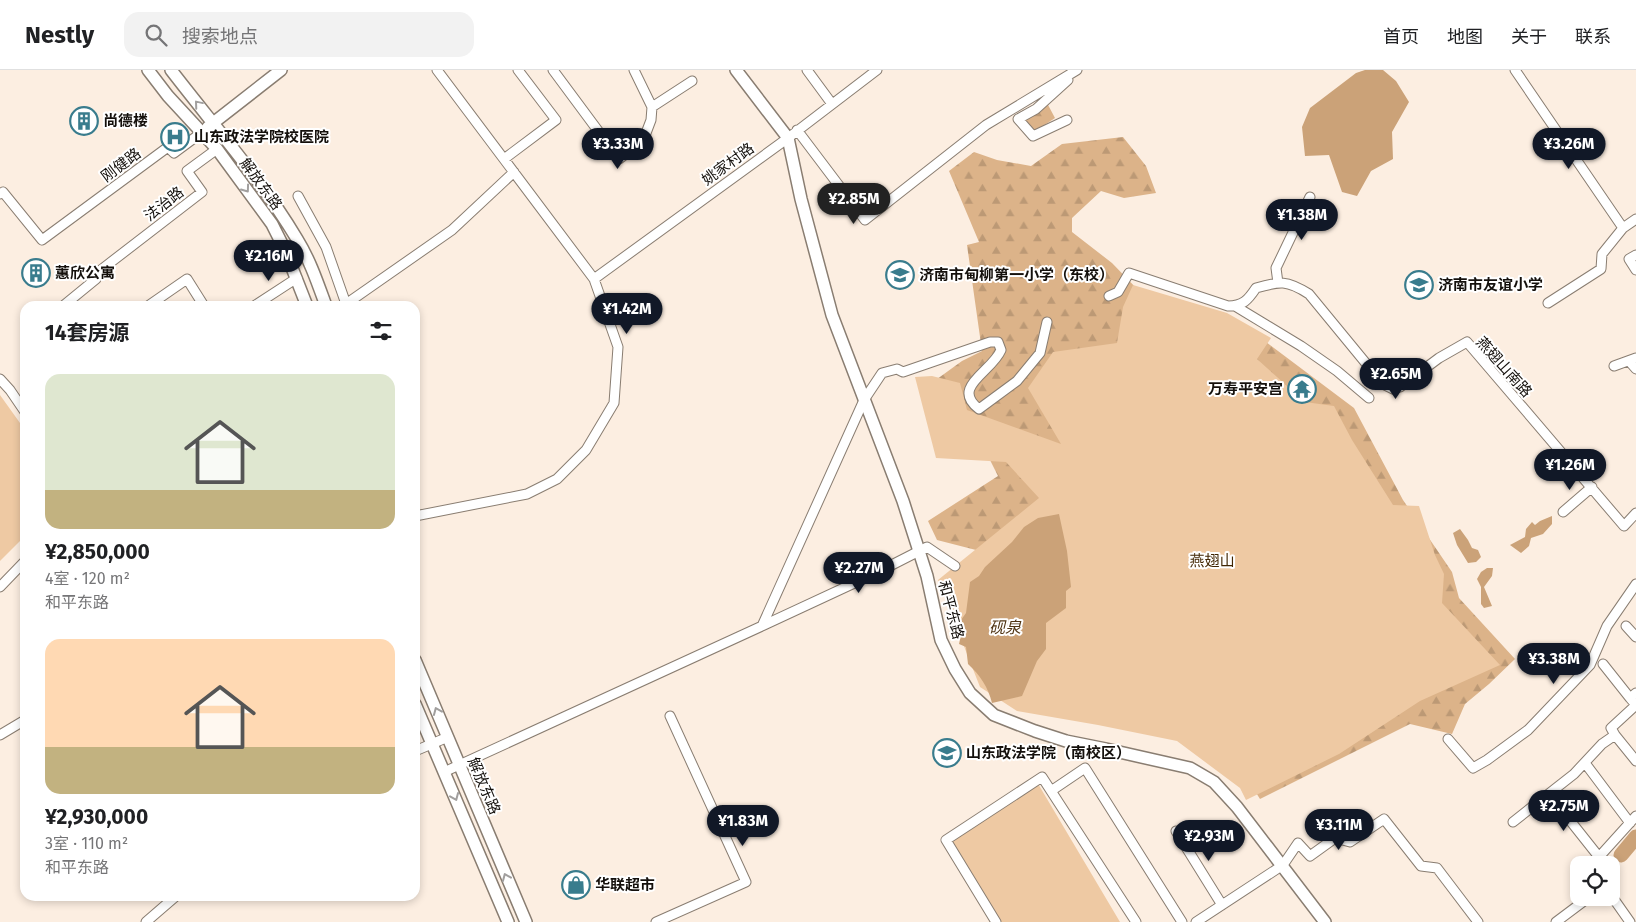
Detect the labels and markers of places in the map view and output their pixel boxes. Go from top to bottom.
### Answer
building icon: 尚德楼 [69,106,99,136]
place label: 尚德楼 [103,112,148,130]
hospital icon: 山东政法学院校医院 [160,122,190,152]
place label: 山东政法学院校医院 [194,128,329,146]
pin: ¥3.33M [577,128,659,170]
pin: ¥3.26M [1528,128,1610,170]
pin: ¥2.85M [813,182,895,225]
pin: ¥1.38M [1261,198,1343,241]
pin: ¥2.16M [228,240,310,282]
building icon: 蕙欣公寓 [21,258,51,288]
school or university icon: 济南市甸柳第一小学（东校） [885,260,915,290]
place label: 蕙欣公寓 [55,264,115,282]
place label: 济南市甸柳第一小学（东校） [919,266,1114,284]
school or university icon: 济南市友谊小学 [1404,270,1434,300]
place label: 济南市友谊小学 [1438,276,1543,294]
pin: ¥1.42M [586,292,668,335]
pin: ¥2.65M [1355,358,1437,400]
temple icon: 万寿平安宫 [1287,374,1317,404]
place label: 万寿平安宫 [1208,380,1283,398]
pin: ¥1.26M [1529,448,1611,491]
pin: ¥2.27M [818,552,900,594]
pin: ¥3.38M [1513,642,1595,685]
school or university icon: 山东政法学院（南校区） [932,738,962,768]
place label: 山东政法学院（南校区） [966,744,1131,762]
pin: ¥2.75M [1523,790,1605,832]
pin: ¥1.83M [702,804,784,847]
pin: ¥3.11M [1298,808,1380,851]
pin: ¥2.93M [1168,820,1250,862]
shop icon: 华联超市 [561,870,591,900]
place label: 华联超市 [595,876,655,894]

